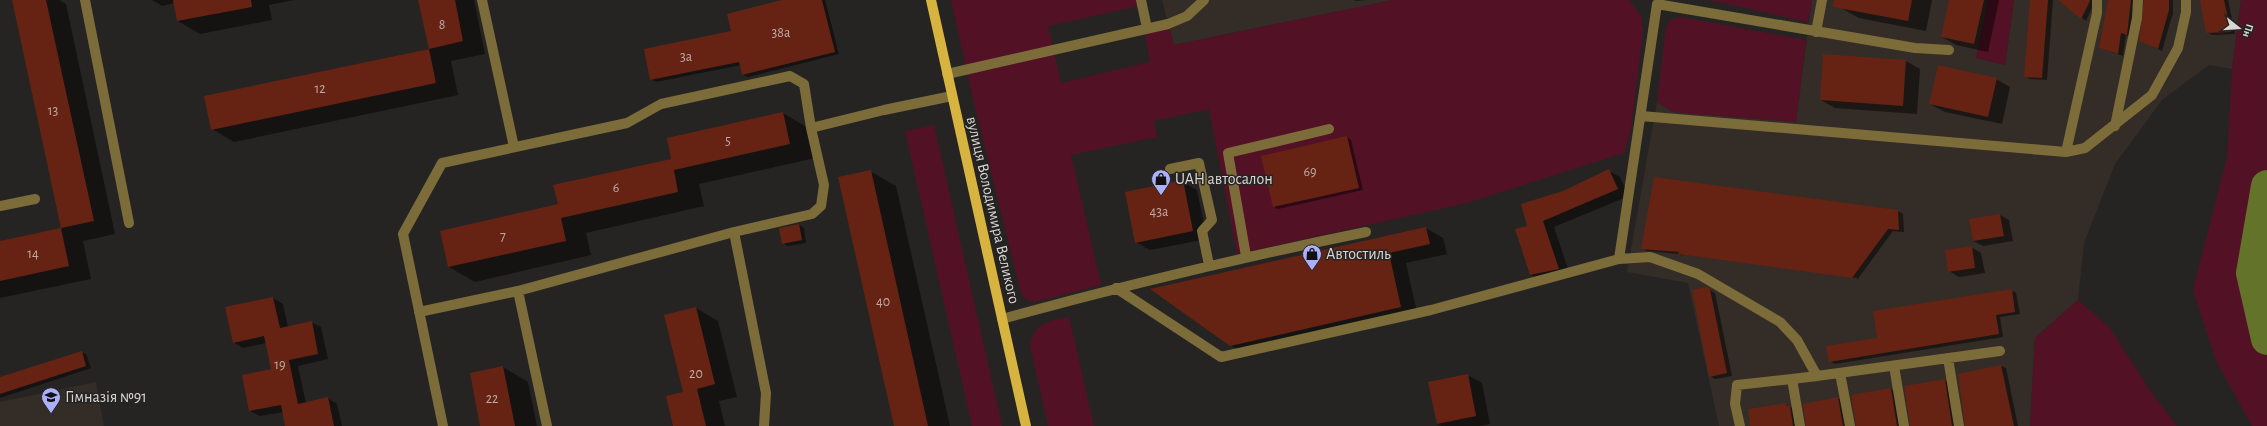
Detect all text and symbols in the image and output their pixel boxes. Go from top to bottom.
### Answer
north arrow [2219,8,2259,48]
house number: 8 [439,18,445,32]
text: Пн [2241,23,2255,39]
house number: 38а [772,26,791,40]
house number: 3а [680,50,693,64]
house number: 12 [314,82,326,96]
house number: 13 [48,104,59,118]
street label: вулиця Володимира Великого [963,115,1022,306]
house number: 5 [725,134,731,148]
house number: 69 [1303,165,1317,179]
shop icon: UAH автосалон [1150,168,1172,196]
place label: UAH автосалон [1175,171,1273,187]
house number: 6 [613,181,619,195]
house number: 43а [1150,205,1169,219]
house number: 7 [500,229,506,243]
shop icon: Автостиль [1301,243,1323,271]
place label: Автостиль [1326,246,1391,262]
house number: 14 [27,247,39,261]
house number: 40 [876,295,890,309]
house number: 19 [274,358,286,372]
house number: 20 [689,367,703,381]
school or university icon: Гімназія №91 [40,386,62,414]
place label: Гімназія №91 [65,389,147,405]
house number: 22 [486,392,498,406]

